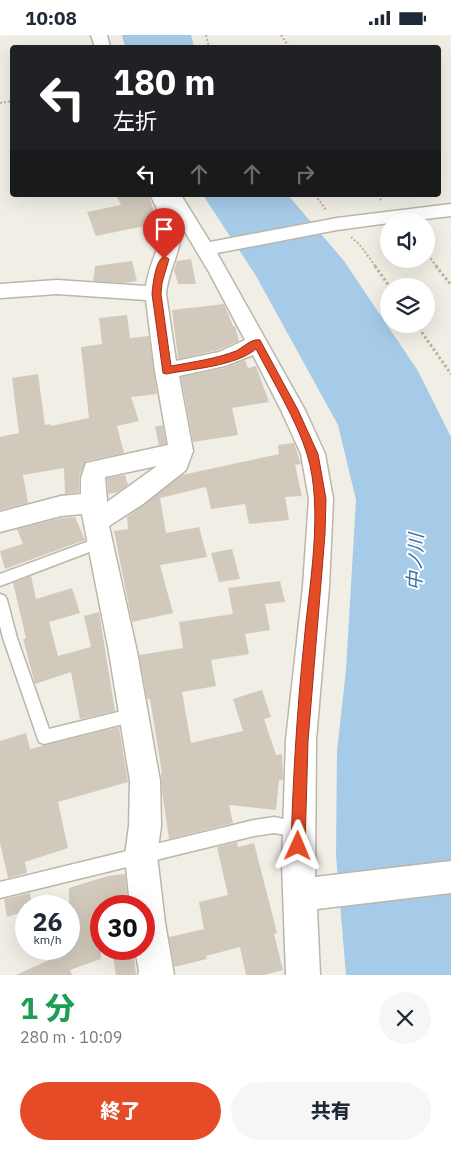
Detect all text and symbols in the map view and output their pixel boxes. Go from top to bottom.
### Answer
text: 10:08 [25,6,77,30]
text: 180 m [113,59,216,105]
icon: left [30,65,95,130]
text: 左折 [113,106,157,135]
icon: left [132,160,160,188]
icon: ahead [185,160,213,188]
icon: ahead [238,160,266,188]
icon: right [291,160,319,188]
pin [143,208,185,259]
map controls [380,213,435,333]
button: sound [380,213,435,268]
icon: arrive [150,215,178,243]
button: layers [380,278,435,333]
water label: 中ノ川 [402,531,428,591]
position arrow [271,819,323,871]
speed limit sign: 30 [90,895,155,960]
text: 26 [32,905,63,938]
text: km/h [33,932,62,947]
text: 1 分 [20,988,75,1027]
button: close [379,992,431,1044]
text: 280 m · 10:09 [20,1027,122,1047]
button: 終了 [20,1082,221,1140]
button: 共有 [231,1082,431,1140]

